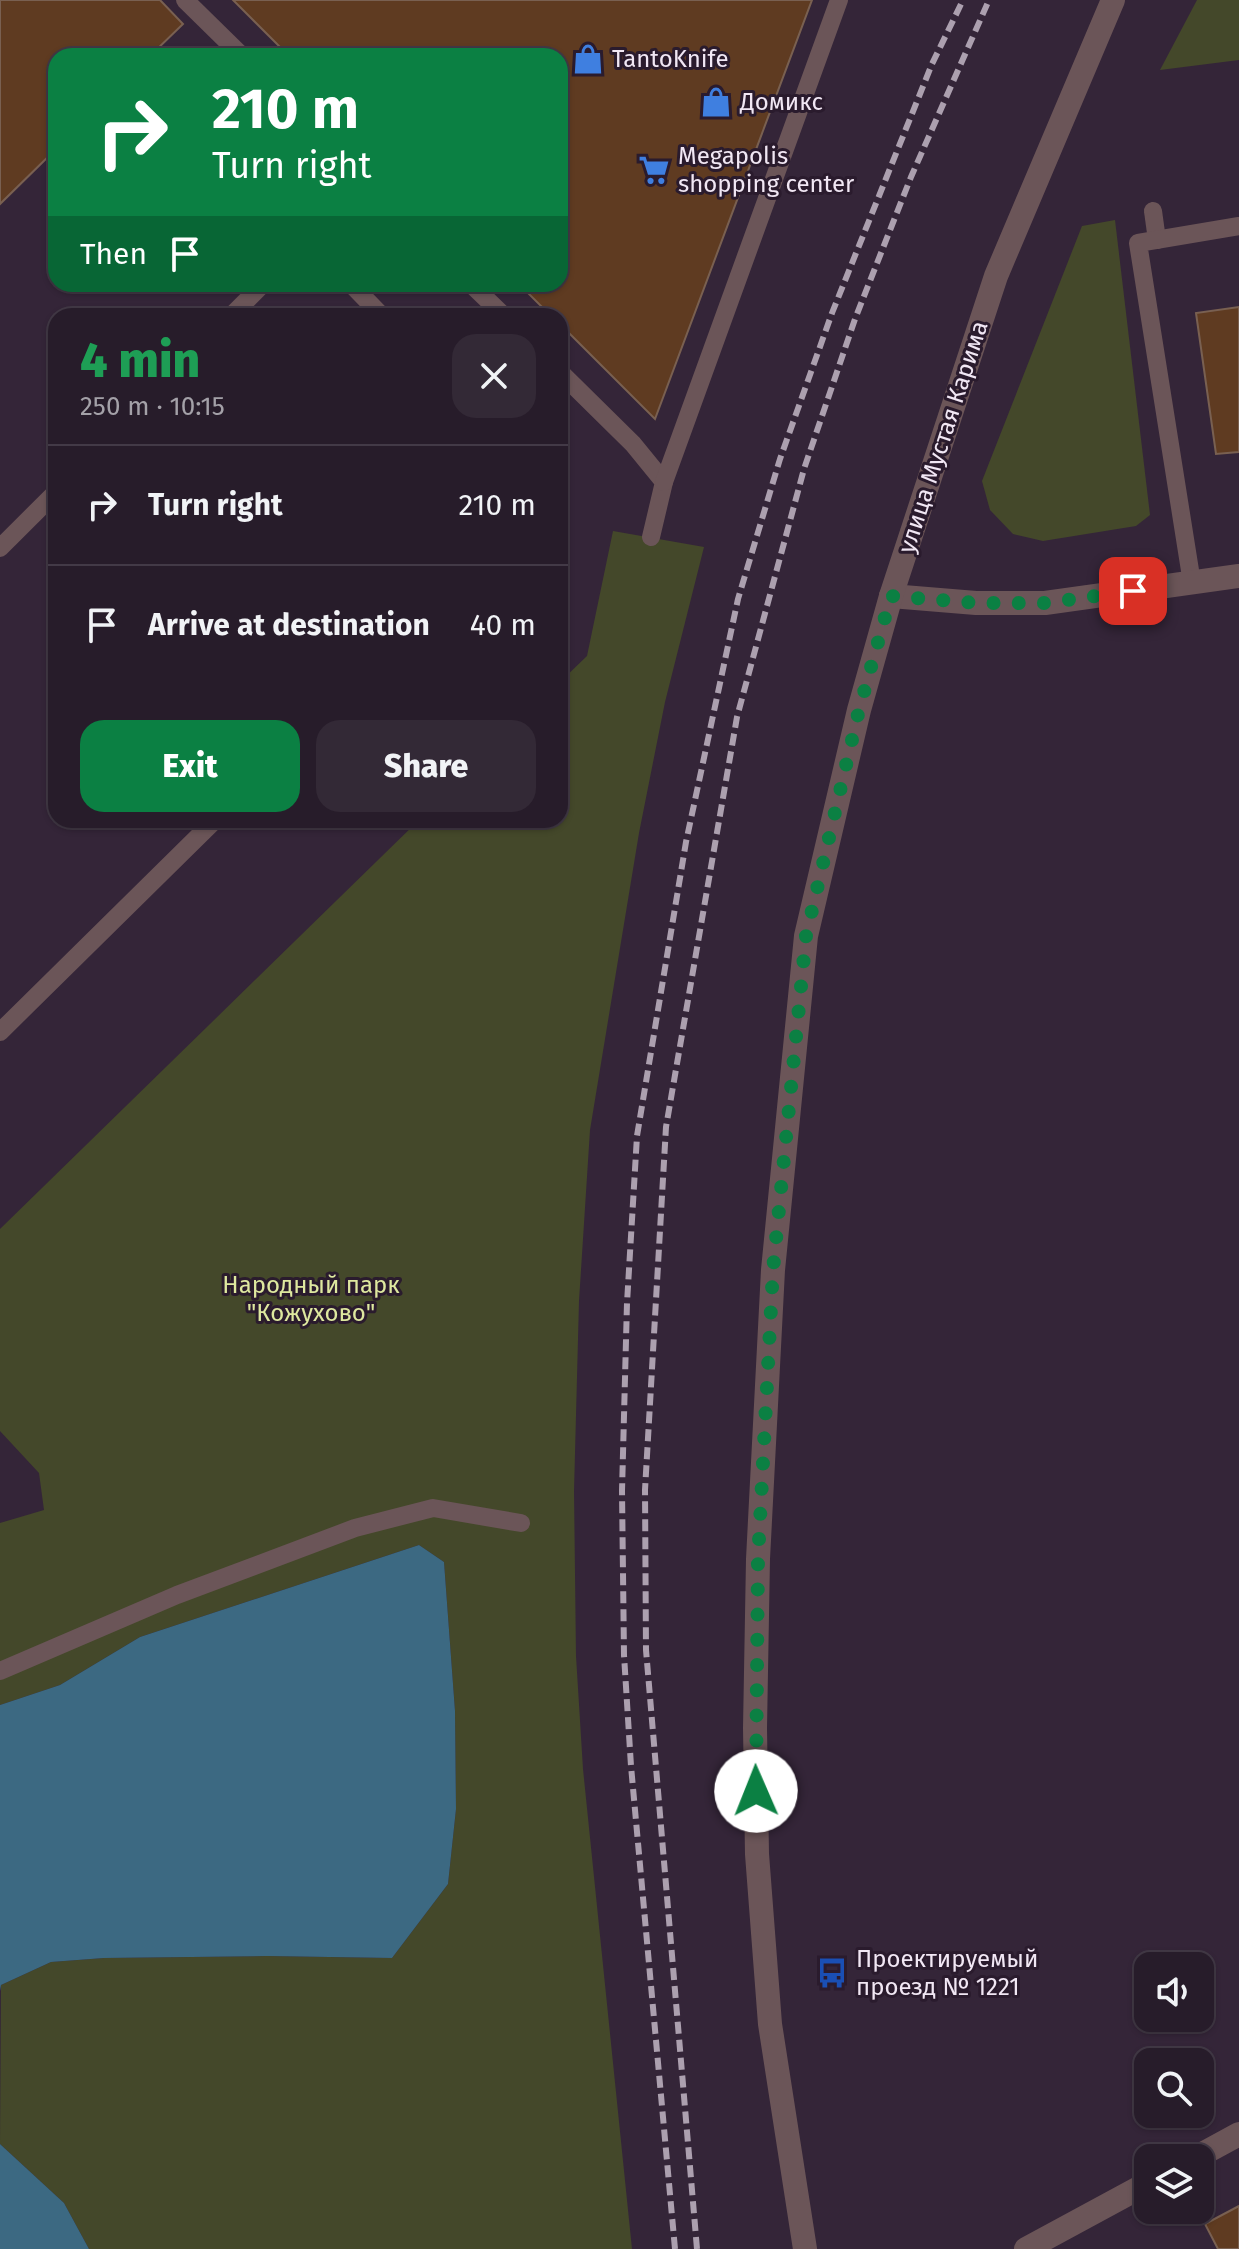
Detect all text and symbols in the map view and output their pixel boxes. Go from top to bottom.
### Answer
shop icon: TantoKnife [571,42,605,76]
place label: TantoKnife [612,45,729,73]
text: 210 m [212,76,359,143]
icon: right [80,80,184,184]
shop icon: Домикс [699,85,733,119]
place label: Домикс [739,88,823,116]
place label: Megapolis shopping center [678,142,855,198]
text: Turn right [212,144,372,188]
supermarket icon: Megapolis shopping center [637,153,671,187]
icon: arrive [163,232,207,276]
text: Then [80,236,147,272]
street label: улица Мустая Карима [892,317,994,557]
text: 4 min [80,332,200,390]
button: close [452,334,536,418]
text: 250 m · 10:15 [80,391,225,422]
icon: right [80,483,124,527]
text: Turn right [148,487,283,523]
text: 210 m [459,487,536,523]
pin [1099,557,1167,625]
icon: arrive [1111,569,1155,613]
icon: arrive [80,603,124,647]
text: Arrive at destination [148,607,430,643]
text: 40 m [470,607,536,643]
button: Exit [80,720,300,812]
button: Share [316,720,536,812]
park label: Народный парк "Кожухово" [222,1271,400,1327]
position arrow [714,1749,798,1833]
place label: Проектируемый проезд № 1221 [856,1945,1038,2001]
map controls [1134,1952,1214,2224]
button: sound [1134,1952,1214,2032]
bus stop icon: Проектируемый проезд № 1221 [815,1956,849,1990]
button: search [1134,2048,1214,2128]
button: layers [1134,2144,1214,2224]

